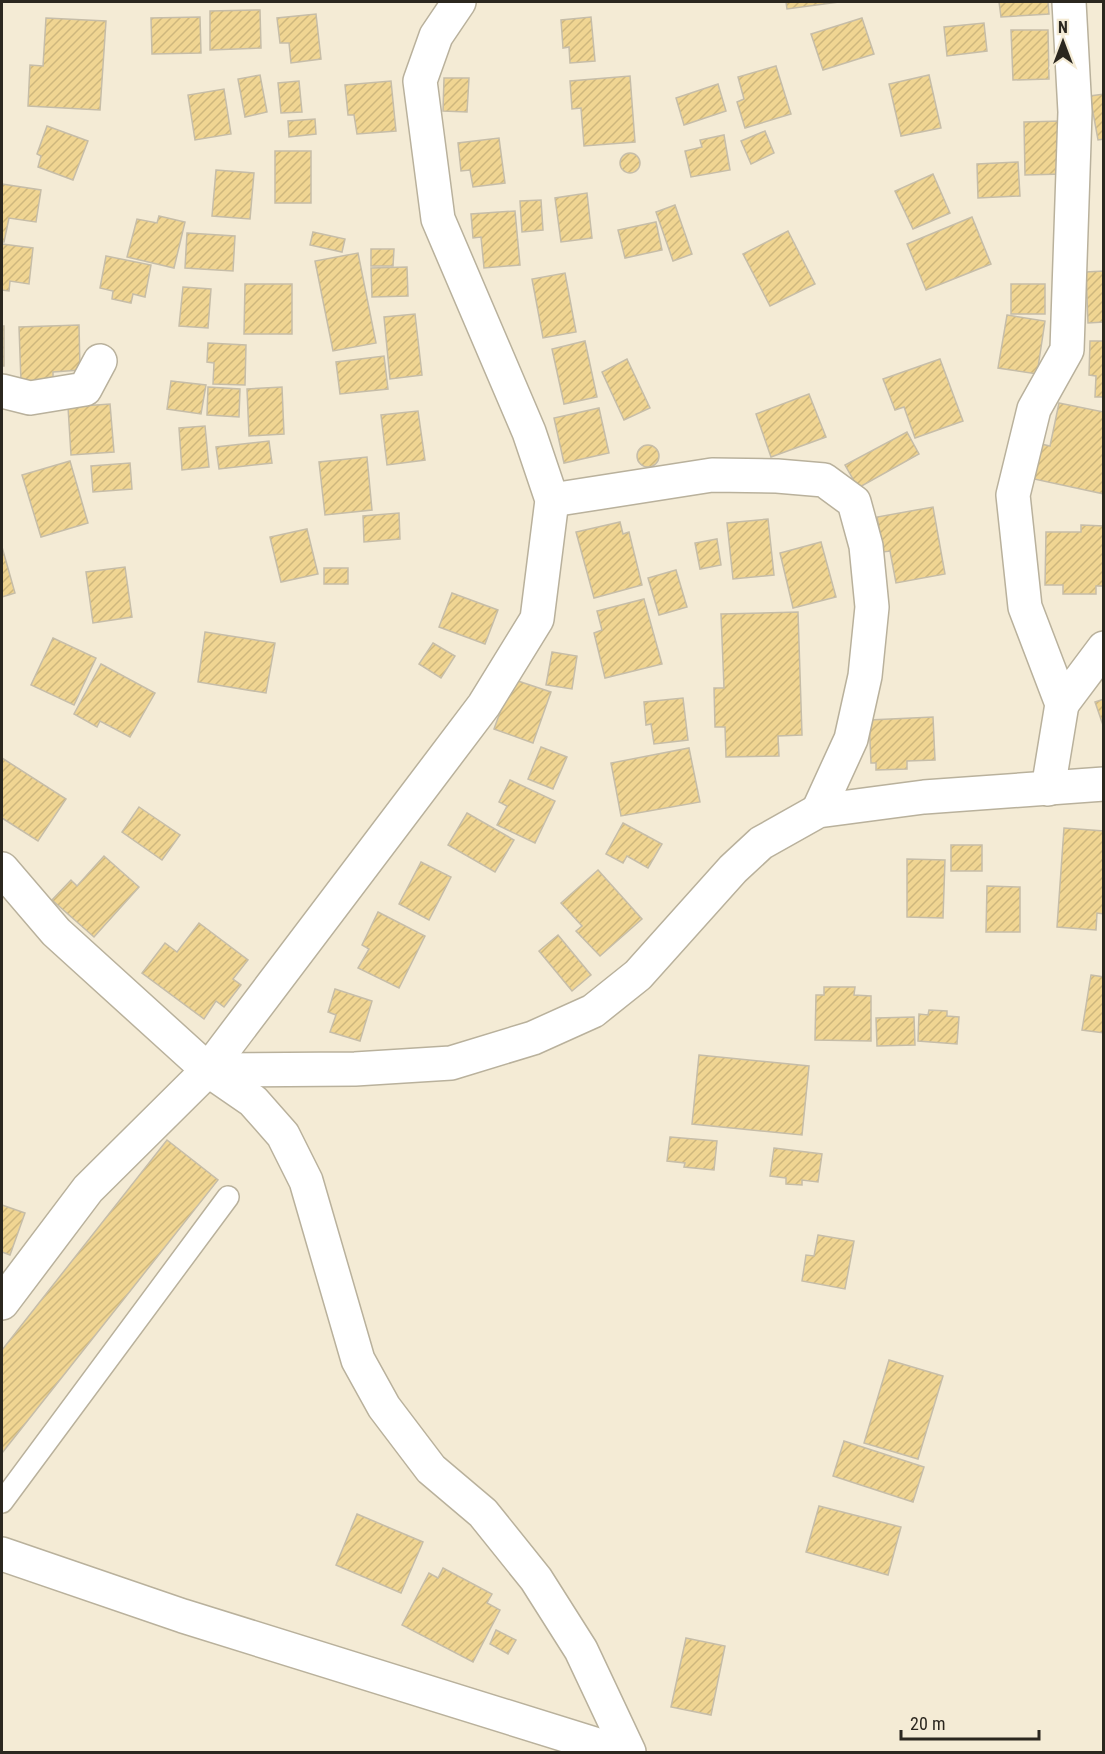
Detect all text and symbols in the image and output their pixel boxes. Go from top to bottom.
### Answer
north arrow [1033,12,1093,72]
text: N [1058,18,1068,37]
scale bar [901,1703,1039,1741]
text: 20 m [910,1713,945,1734]

